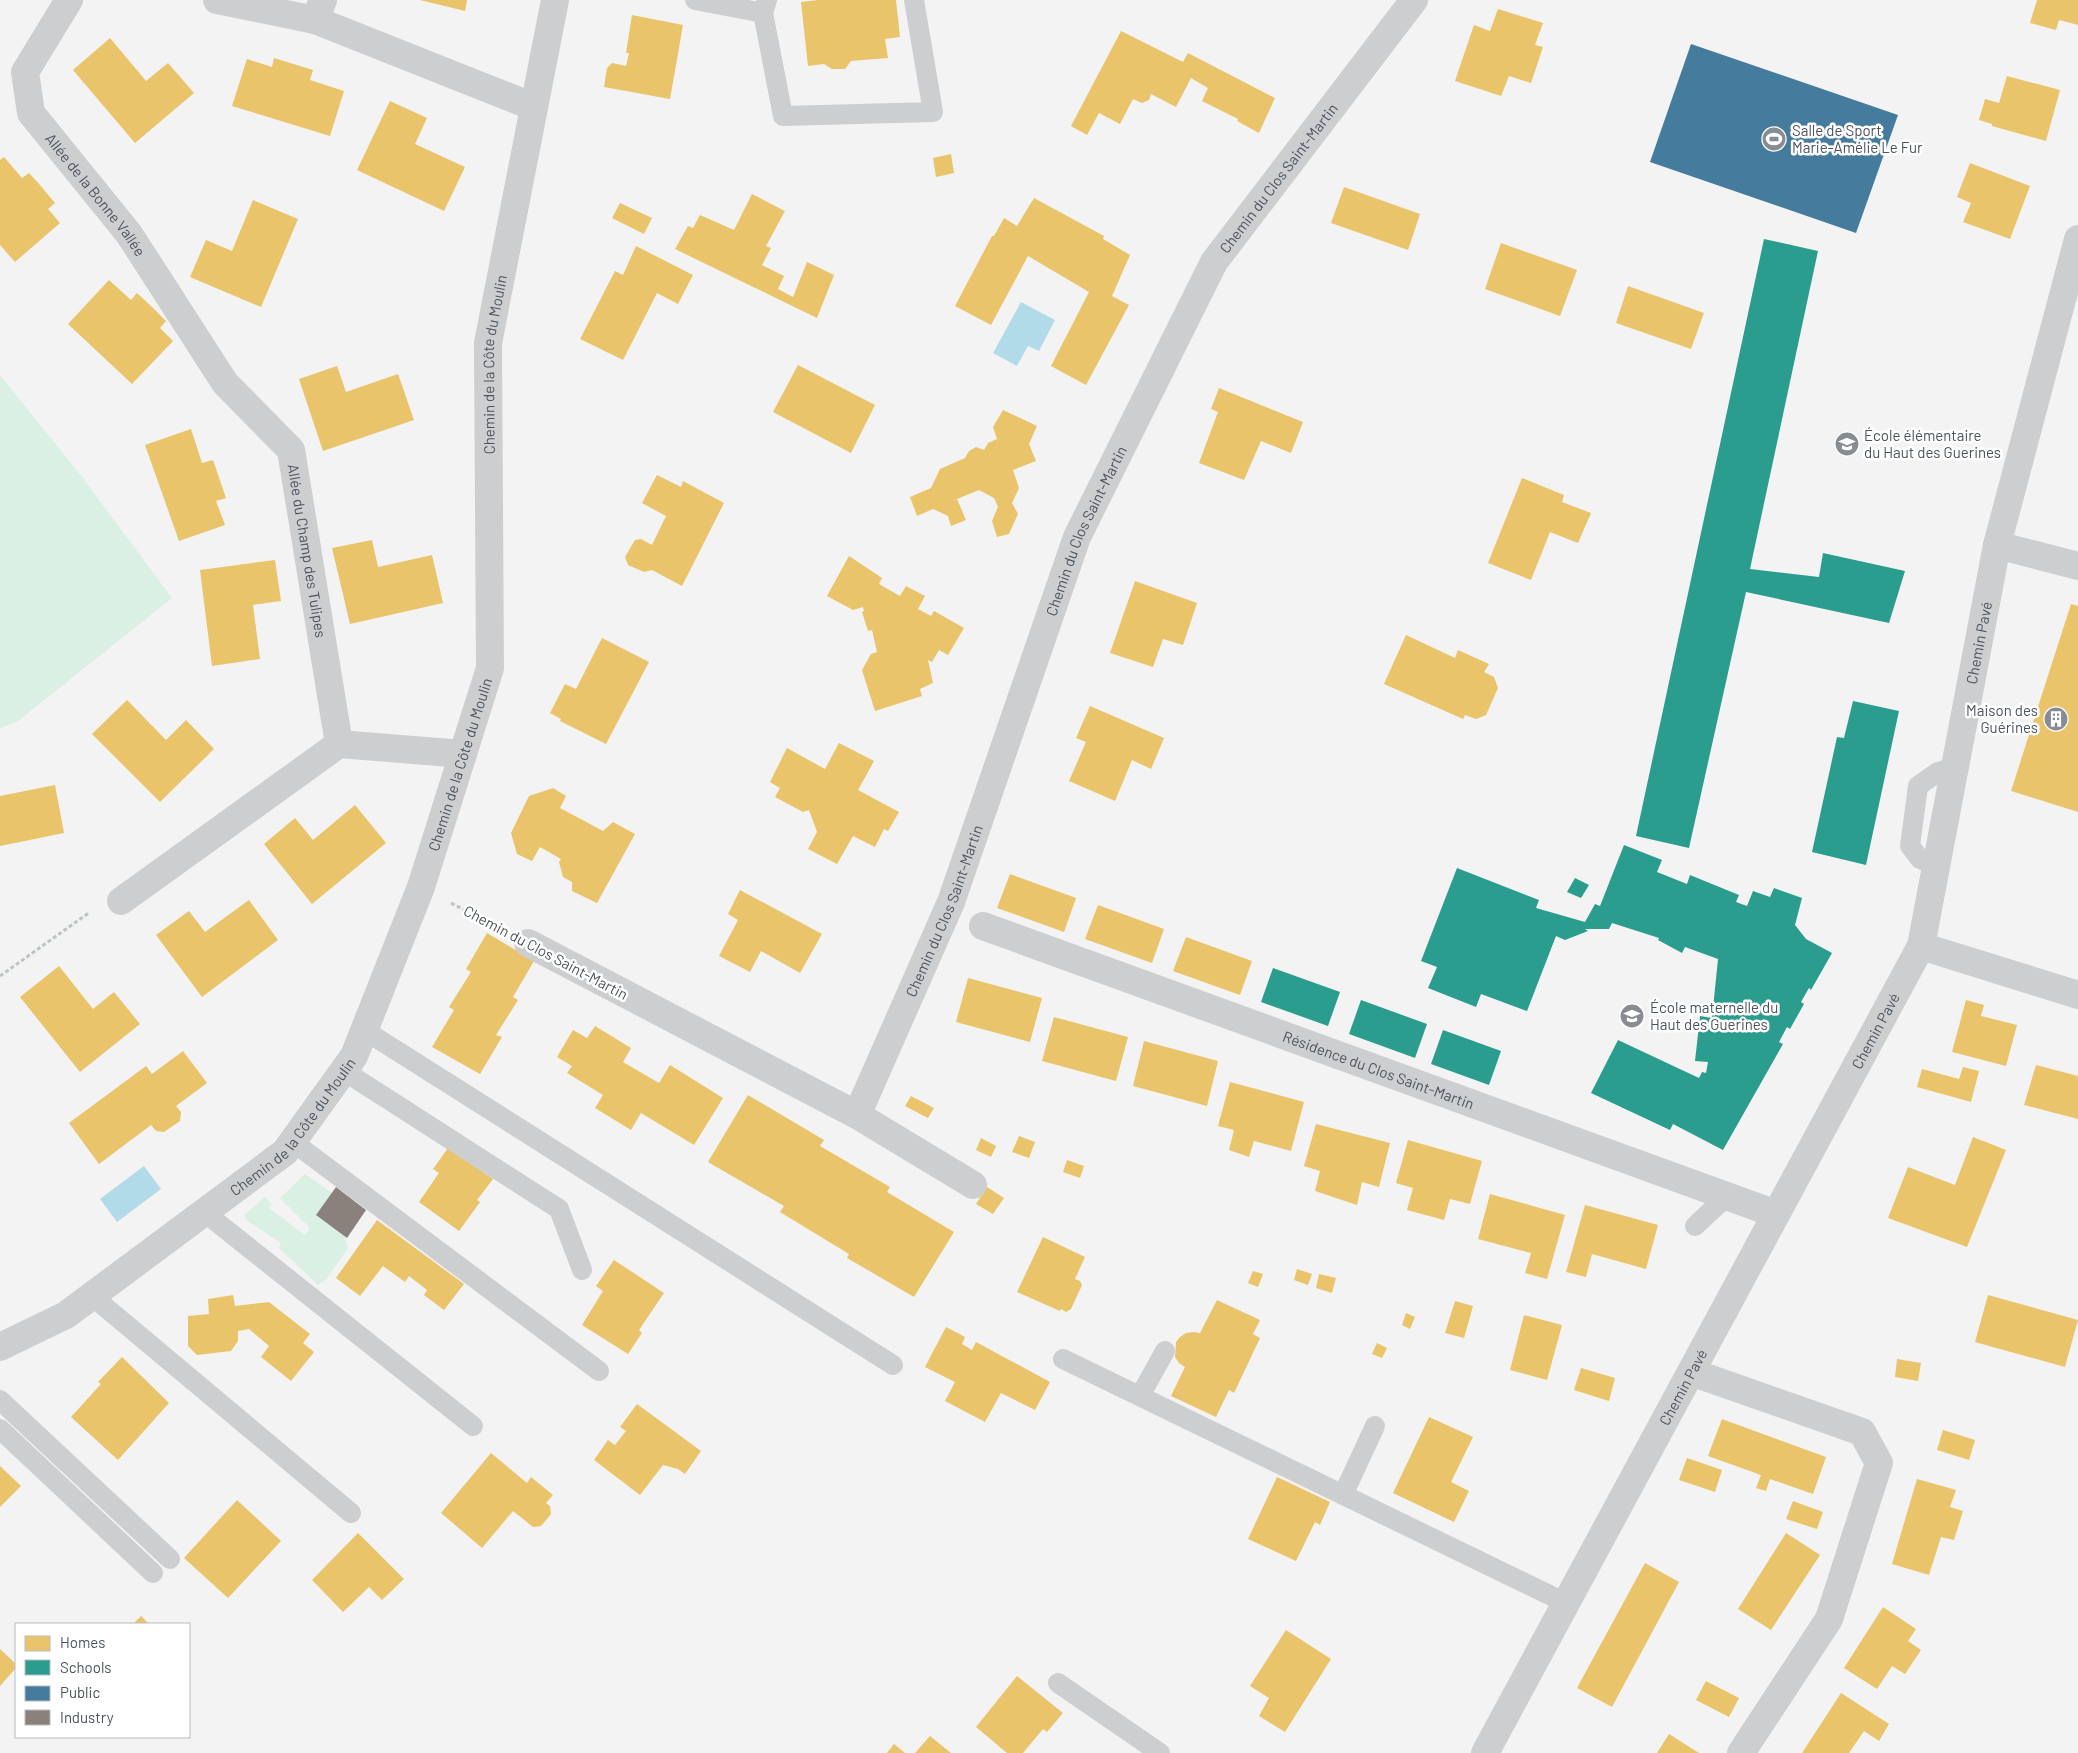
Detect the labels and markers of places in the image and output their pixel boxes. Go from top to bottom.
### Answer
place label: Salle de Sport Marie-Amélie Le Fur [1792,121,1923,156]
sports icon: Salle de Sport Marie-Amélie Le Fur [1761,126,1787,152]
place label: École élémentaire du Haut des Guerines [1864,426,2001,461]
school or university icon: École élémentaire du Haut des Guerines [1834,431,1860,457]
place label: Maison des Guérines [1966,701,2038,736]
building icon: Maison des Guérines [2043,706,2069,732]
place label: École maternelle du Haut des Guerines [1650,998,1778,1033]
school or university icon: École maternelle du Haut des Guerines [1619,1003,1645,1029]

